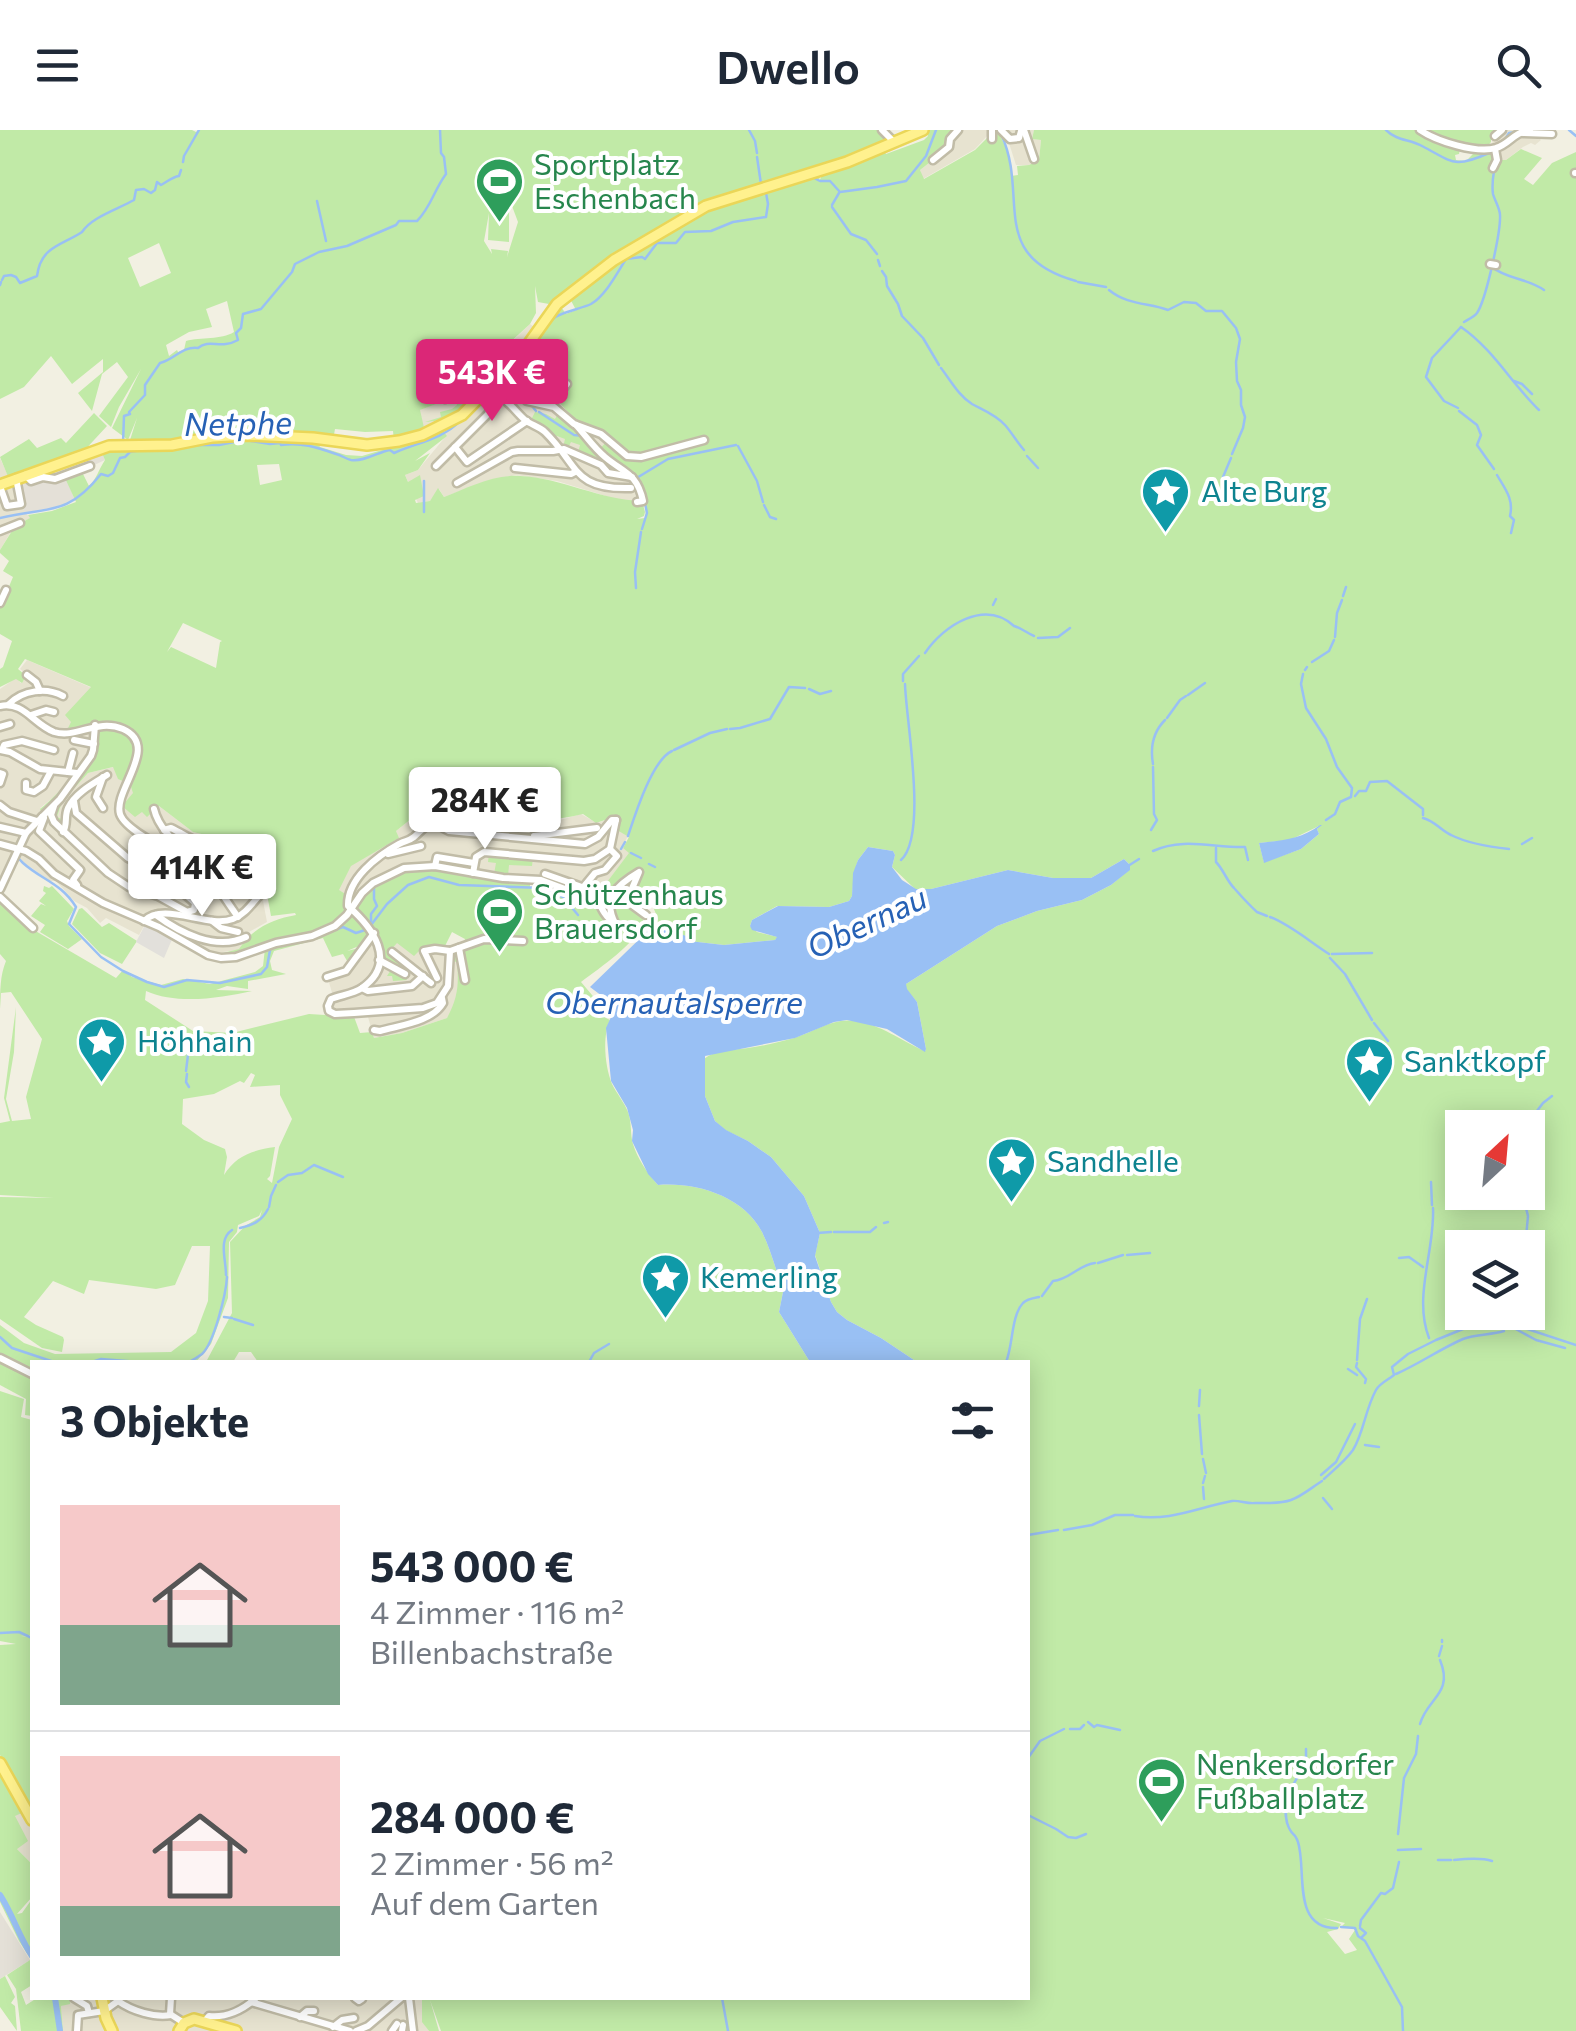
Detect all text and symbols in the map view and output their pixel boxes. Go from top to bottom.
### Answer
icon: menu [30,38,85,93]
text: Dwello [716,38,860,93]
icon: search [1491,38,1546,93]
place label: Sportplatz Eschenbach [534,144,696,215]
sports icon: Sportplatz Eschenbach [473,156,525,224]
pin: 543K € [411,339,573,424]
text: 543K € [438,351,546,391]
water label: Netphe [184,401,292,443]
place icon: Alte Burg [1140,466,1192,534]
place label: Alte Burg [1201,471,1327,508]
pin: 284K € [404,767,566,852]
text: 284K € [431,779,539,819]
pin: 414K € [121,834,283,919]
text: 414K € [150,846,254,886]
place label: Schützenhaus Brauersdorf [534,874,724,945]
water label: Obernau [800,876,933,966]
sports icon: Schützenhaus Brauersdorf [473,886,525,954]
water label: Obernautalsperre [545,981,803,1021]
place icon: Höhhain [76,1016,128,1084]
place label: Höhhain [137,1021,252,1058]
place icon: Sanktkopf [1343,1036,1395,1104]
place label: Sanktkopf [1404,1041,1546,1078]
north arrow [1445,1110,1545,1210]
map controls [1445,1110,1545,1330]
place icon: Sandhelle [986,1136,1038,1204]
place label: Sandhelle [1047,1141,1179,1178]
button: layers [1445,1230,1545,1330]
place icon: Kemerling [639,1252,691,1320]
place label: Kemerling [700,1257,838,1294]
icon: filters [945,1393,1000,1448]
text: 3 Objekte [60,1394,249,1446]
text: 543 000 € [370,1539,574,1591]
icon: home [140,1545,260,1665]
text: 4 Zimmer · 116 m² [370,1591,624,1631]
text: Billenbachstraße [370,1631,613,1671]
place label: Nenkersdorfer Fußballplatz [1196,1744,1394,1815]
sports icon: Nenkersdorfer Fußballplatz [1135,1756,1187,1824]
text: 284 000 € [370,1790,575,1842]
icon: home [140,1796,260,1916]
text: 2 Zimmer · 56 m² [370,1842,614,1882]
text: Auf dem Garten [370,1882,599,1922]

